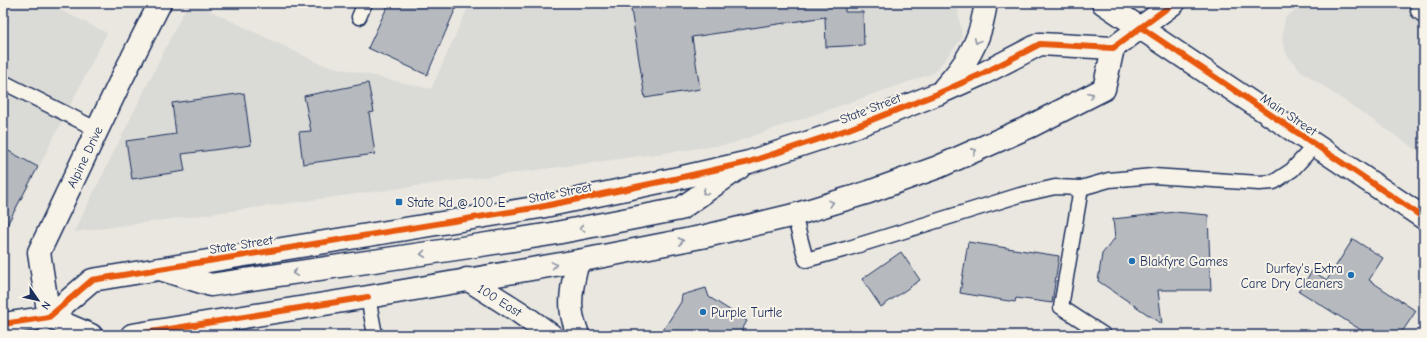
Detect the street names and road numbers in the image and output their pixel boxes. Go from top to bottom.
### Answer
street label: State Street [838,90,904,127]
street label: Main Street [1258,90,1321,139]
street label: Alpine Drive [64,124,106,190]
street label: State Street [527,179,594,206]
street label: State Street [208,232,275,257]
street label: 100 East [475,281,526,320]

